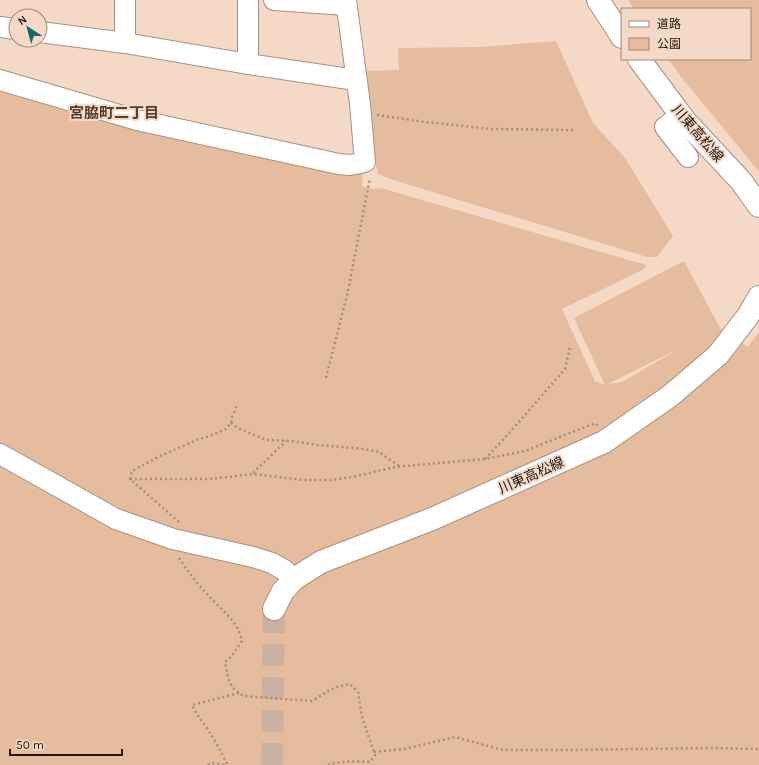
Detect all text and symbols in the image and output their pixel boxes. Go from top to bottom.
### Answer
north arrow [8,8,48,48]
legend [621,8,751,60]
text: N [15,13,29,28]
text: 道路 [657,17,681,31]
text: 公園 [657,37,681,51]
street label: 川東高松線 [668,101,727,165]
district label: 宮脇町二丁目 [69,104,159,122]
street label: 川東高松線 [496,453,567,497]
scale bar [10,731,122,757]
text: 50 m [16,738,44,752]

